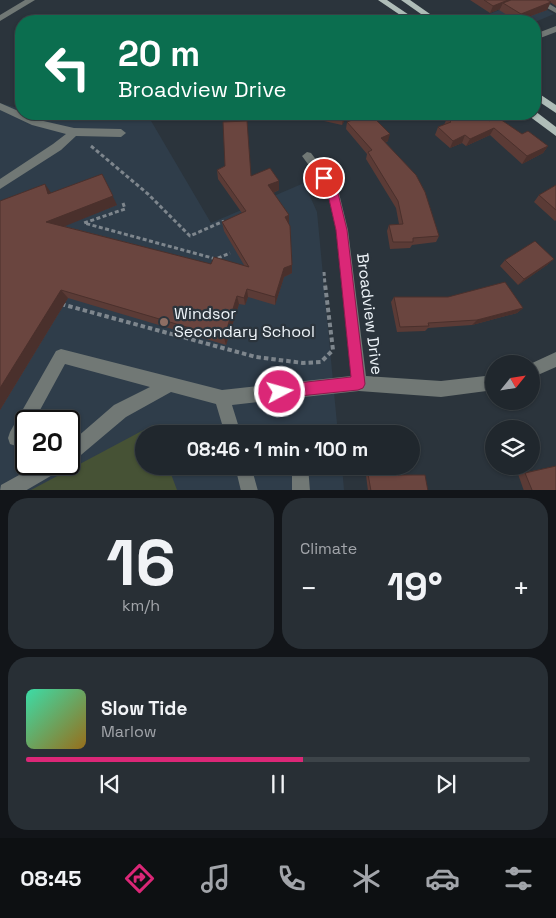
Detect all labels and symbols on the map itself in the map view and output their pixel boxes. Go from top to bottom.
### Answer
pin [303,157,345,199]
street label: Broadview Drive [352,252,388,376]
place label: Windsor Secondary School [174,303,315,342]
marker: Windsor Secondary School [158,316,170,328]
north arrow [485,355,540,410]
position arrow [253,365,305,417]
speed limit sign: 20 [15,410,80,475]

